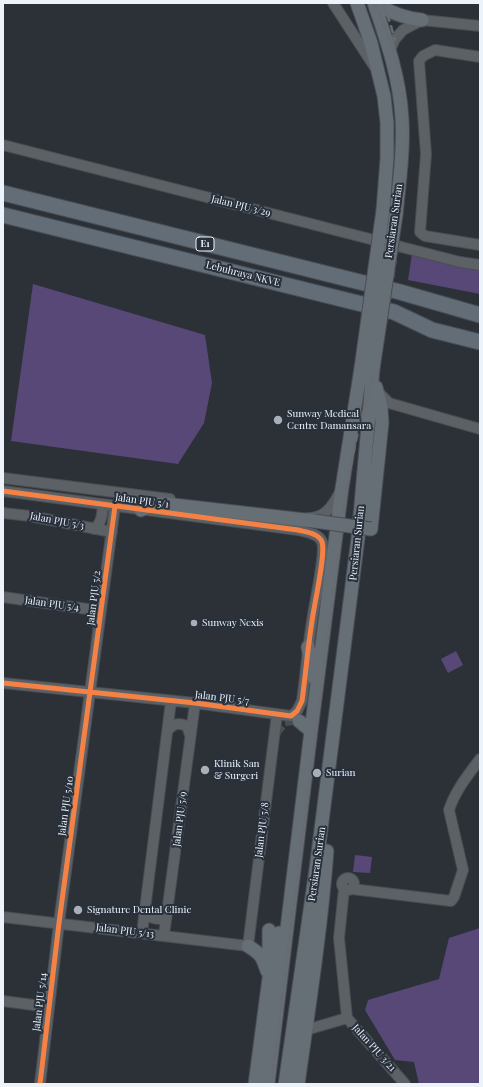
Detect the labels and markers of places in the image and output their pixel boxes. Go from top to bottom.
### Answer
place label: Sunway Medical Centre Damansara [287,408,371,432]
marker: Sunway Medical Centre Damansara [272,414,284,426]
place label: Sunway Nexis [202,617,264,629]
marker: Sunway Nexis [189,618,199,628]
place label: Klinik San & Surgeri [214,758,260,782]
marker: Klinik San & Surgeri [199,764,211,776]
marker: Surian [311,767,323,779]
place label: Surian [326,767,356,779]
marker: Signature Dental Clinic [72,904,84,916]
place label: Signature Dental Clinic [87,904,191,916]

